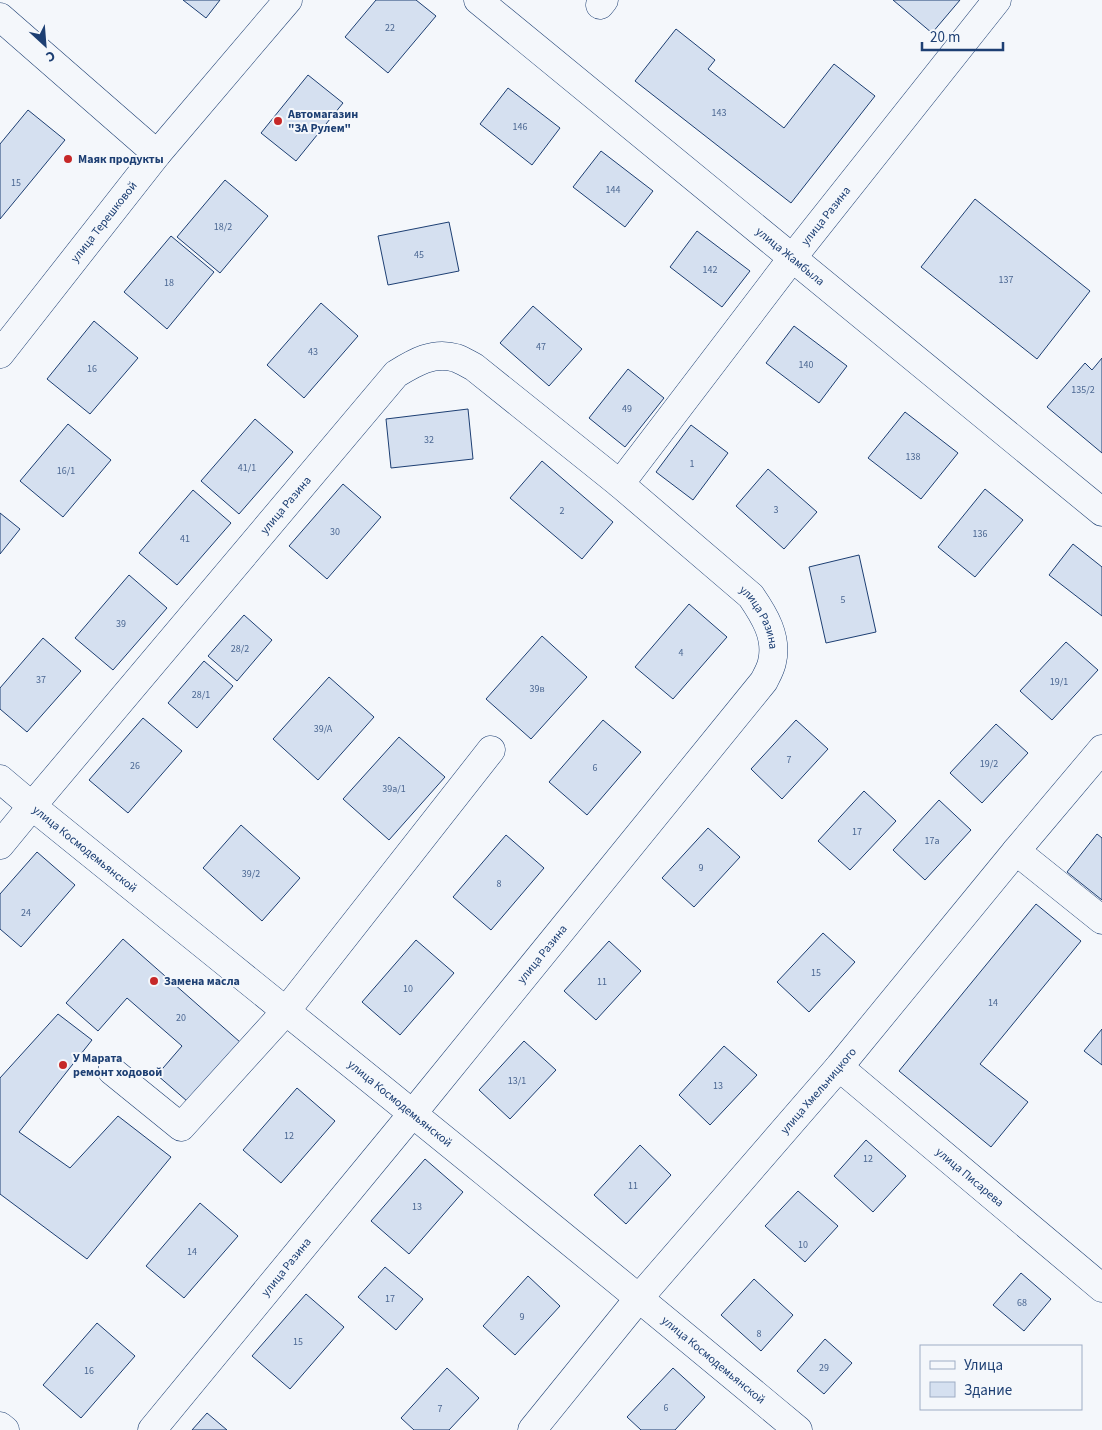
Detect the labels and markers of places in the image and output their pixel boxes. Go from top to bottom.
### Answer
place label: Автомагазин "ЗА Рулем" [287,106,358,137]
marker: Автомагазин "ЗА Рулем" [272,115,284,127]
place label: Маяк продукты [78,151,164,168]
marker: Маяк продукты [62,153,74,165]
place label: Замена масла [164,973,240,990]
marker: Замена масла [148,975,160,987]
place label: У Марата ремонт ходовой [73,1050,162,1081]
marker: У Марата ремонт ходовой [57,1059,69,1071]

